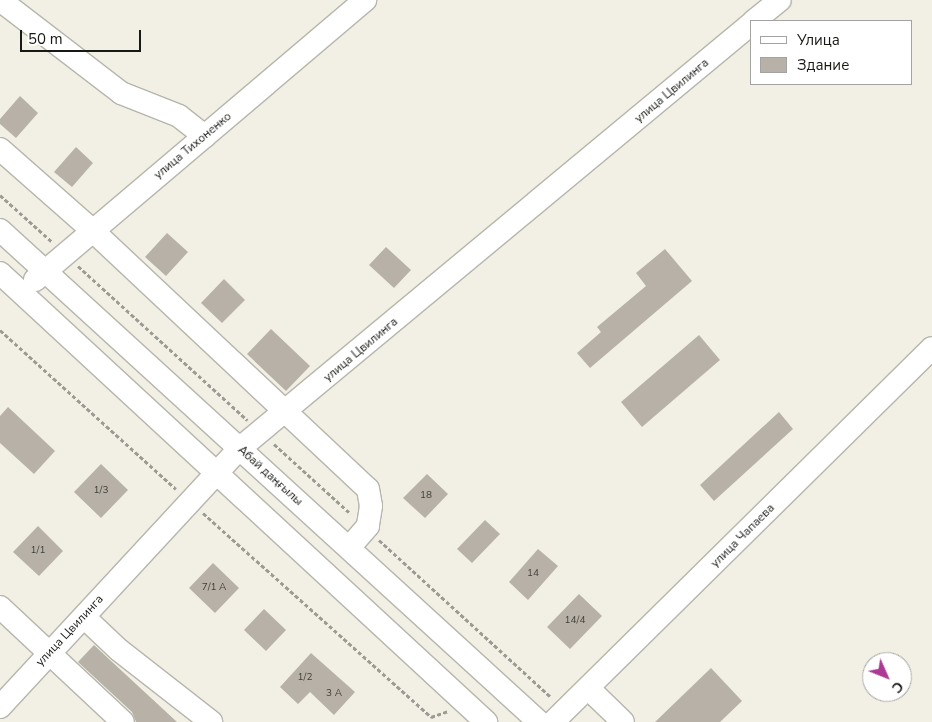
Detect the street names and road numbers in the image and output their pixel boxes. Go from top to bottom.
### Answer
street label: улица Цвилинга [632,56,712,126]
street label: улица Тихоненко [151,109,235,183]
street label: улица Цвилинга [321,315,401,385]
street label: Абай даңғылы [235,443,305,509]
street label: улица Чапаева [708,501,778,571]
street label: улица Цвилинга [33,592,107,670]

